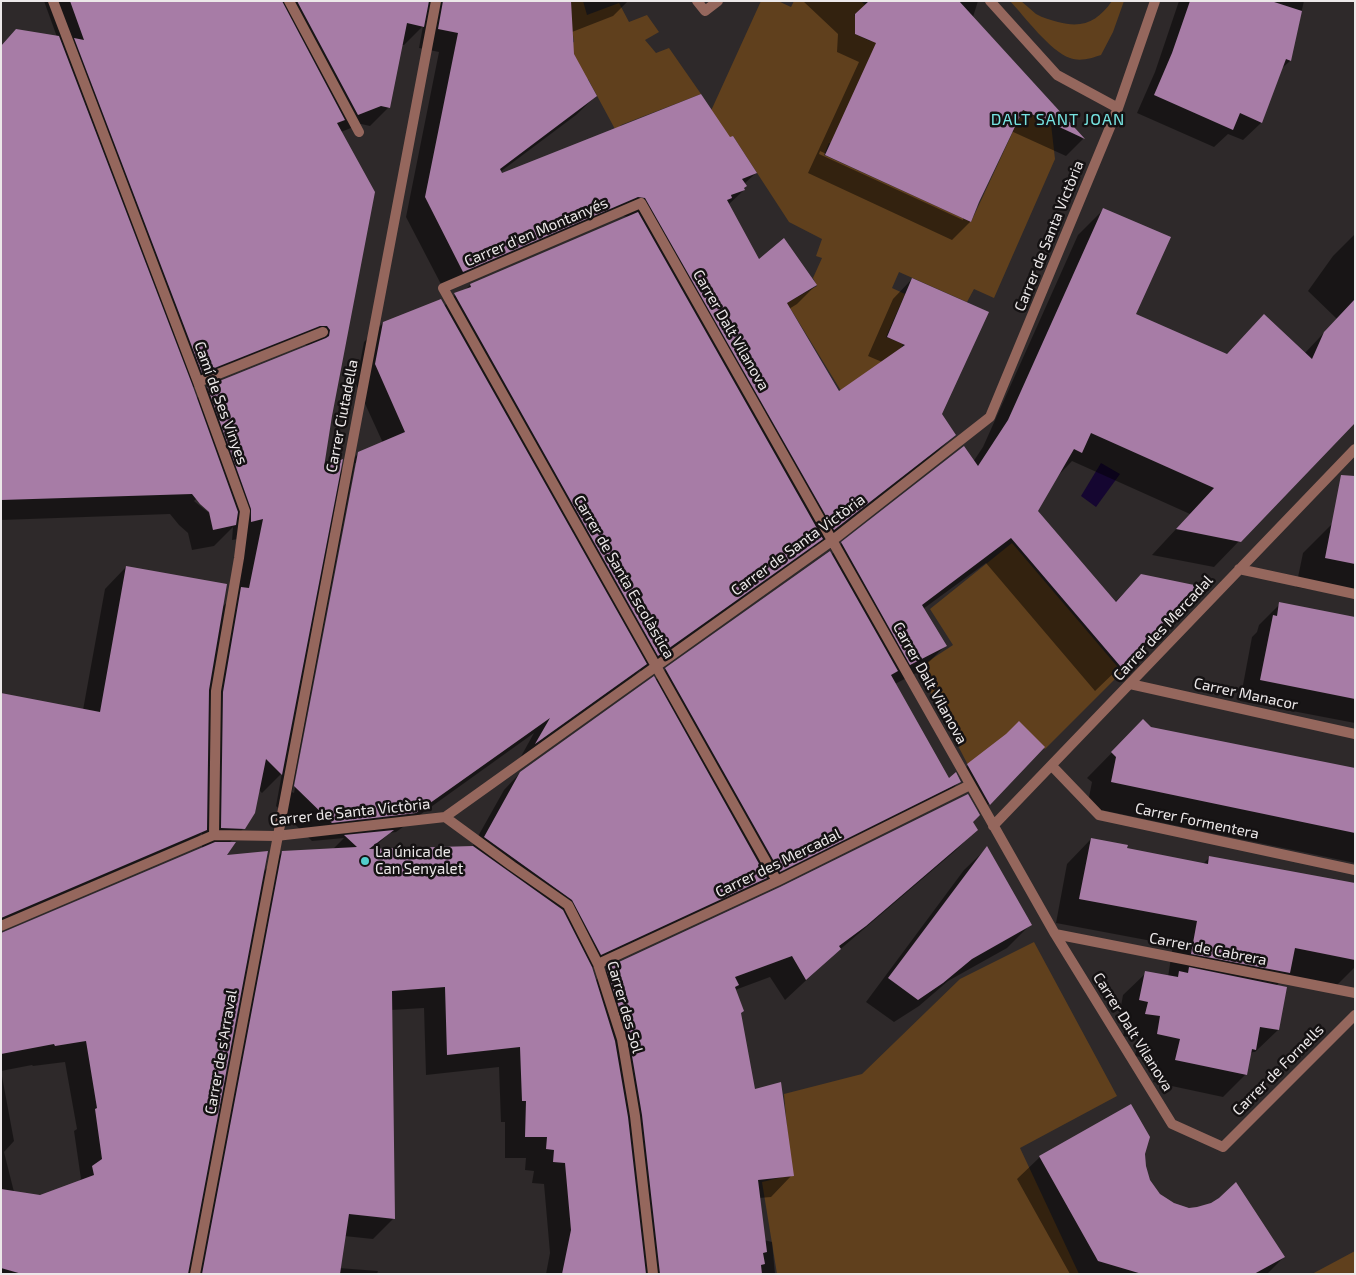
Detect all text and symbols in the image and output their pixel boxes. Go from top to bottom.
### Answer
district label: DALT SANT JOAN [989,110,1127,130]
street label: Carrer de Santa Victòria [1010,158,1088,314]
street label: Carrer d'en Montanyés [462,194,610,270]
street label: Carrer Dalt Vilanova [689,266,773,394]
street label: Camí de Ses Vinyes [190,339,252,467]
street label: Carrer Ciutadella [322,358,362,474]
street label: Carrer de Santa Victòria [728,490,868,600]
street label: Carrer de Santa Escolàstica [570,492,678,662]
street label: Carrer des Mercadal [1110,572,1216,684]
street label: Carrer Dalt Vilanova [889,619,971,747]
street label: Carrer Manacor [1192,674,1300,714]
street label: Carrer de Santa Victòria [269,795,431,829]
street label: Carrer Formentera [1133,799,1261,843]
street label: Carrer des Mercadal [712,825,844,901]
place label: La única de Can Senyalet [375,843,463,878]
marker: La única de Can Senyalet [359,855,371,867]
street label: Carrer de Cabrera [1148,929,1268,969]
street label: Carrer des Sol [603,959,647,1055]
street label: Carrer Dalt Vilanova [1089,969,1177,1095]
street label: Carrer de s'Arraval [201,988,241,1116]
street label: Carrer de Fornells [1229,1021,1327,1119]

